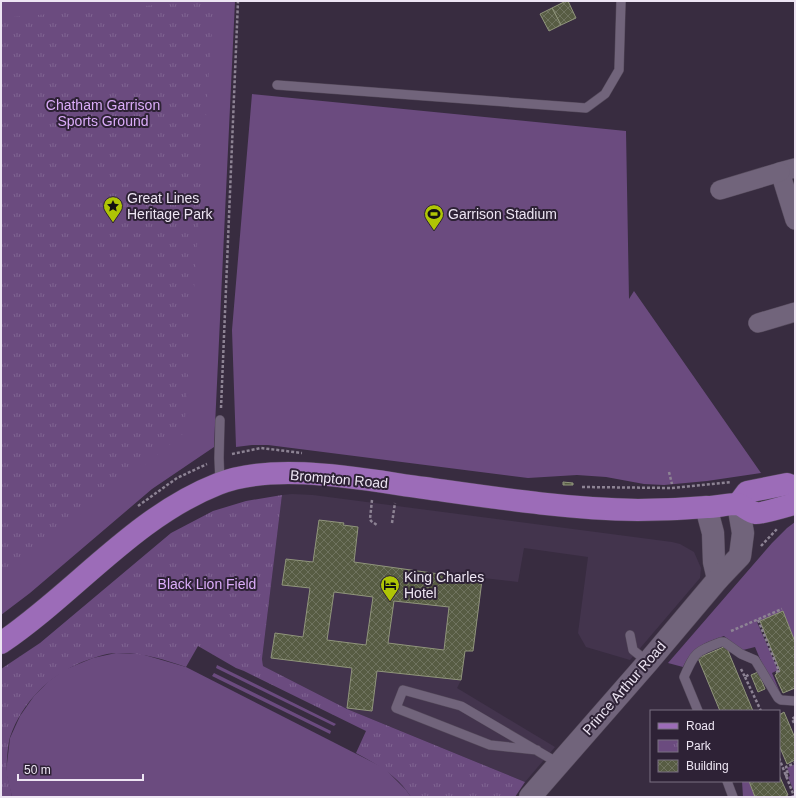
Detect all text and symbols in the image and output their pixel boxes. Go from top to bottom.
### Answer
park label: Chatham Garrison Sports Ground [46,97,160,129]
place label: Great Lines Heritage Park [127,190,214,222]
place icon: Great Lines Heritage Park [102,195,124,223]
sports icon: Garrison Stadium [423,203,445,231]
place label: Garrison Stadium [448,206,557,222]
street label: Brompton Road [289,467,389,491]
place label: King Charles Hotel [404,569,484,601]
hotel icon: King Charles Hotel [379,574,401,602]
park label: Black Lion Field [158,576,256,592]
street label: Prince Arthur Road [579,638,669,738]
legend [650,710,780,782]
text: Road [686,719,715,733]
text: Park [686,739,712,753]
scale bar [18,756,143,782]
text: Building [686,759,729,773]
text: 50 m [24,763,51,777]

